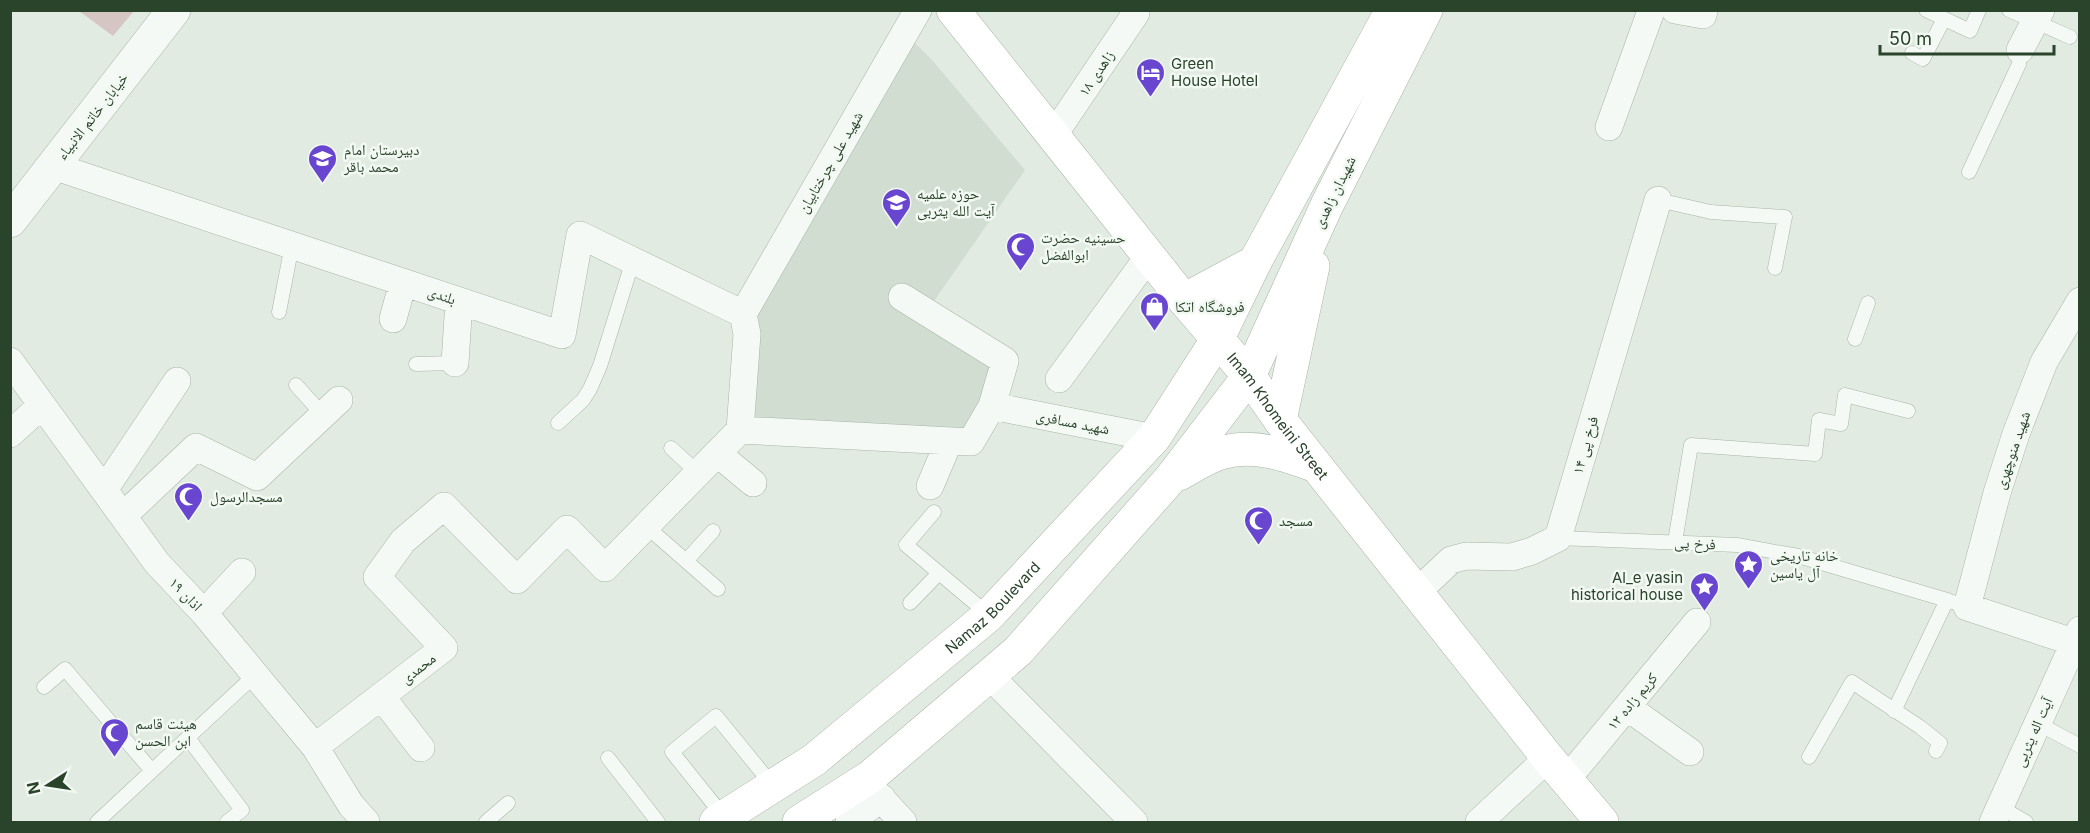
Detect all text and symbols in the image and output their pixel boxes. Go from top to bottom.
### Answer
scale bar [1880,18,2054,56]
text: 50 m [1889,28,1932,49]
street label: زاهدی ۱۸ [1074,46,1119,100]
place label: Green House Hotel [1171,54,1258,90]
hotel icon: Green House Hotel [1134,56,1166,98]
street label: خیابان خاتم الانبیاء [52,68,133,164]
street label: شهید علی چرختابیان [793,108,868,217]
place label: دبیرستان امام محمد باقر [343,140,419,176]
school or university icon: دبیرستان امام محمد باقر [307,142,339,184]
street label: شهیدان زاهدی [1308,153,1361,232]
place label: حوزه علمیه آیت الله یثربی [917,184,996,221]
school or university icon: حوزه علمیه آیت الله یثربی [880,186,912,228]
place label: حسینیه حضرت ابوالفضل [1041,228,1126,265]
mosque icon: حسینیه حضرت ابوالفضل [1004,230,1036,272]
street label: بلندی [425,281,459,310]
shop icon: فروشگاه اتکا [1138,290,1170,332]
place label: فروشگاه اتکا [1175,297,1245,316]
street label: Imam Khomeini Street [1223,348,1333,483]
street label: شهید مسافری [1034,406,1112,439]
street label: شهید منوچهری [1990,408,2035,492]
street label: فرخ پی ۱۴ [1568,414,1603,476]
mosque icon: مسجدالرسول [173,480,205,522]
place label: مسجدالرسول [210,487,283,507]
mosque icon: مسجد [1242,504,1274,546]
place label: مسجد [1279,511,1313,530]
street label: فرخ پی [1674,532,1716,555]
place label: خانه تاریخی آل یاسین [1770,546,1839,583]
place icon: خانه تاریخی آل یاسین [1733,548,1765,590]
street label: Namaz Boulevard [941,557,1044,657]
place label: Al_e yasin historical house [1571,568,1683,604]
place icon: Al_e yasin historical house [1688,570,1720,612]
street label: اذان ۱۹ [165,573,207,616]
street label: محمدی [397,648,440,688]
street label: کریم زاده ۱۲ [1603,668,1662,734]
street label: آیت اله یثربی [2009,693,2058,770]
place label: هیئت قاسم ابن الحسن [135,714,197,751]
mosque icon: هیئت قاسم ابن الحسن [98,716,130,758]
north arrow [18,755,78,815]
text: N [22,780,44,796]

